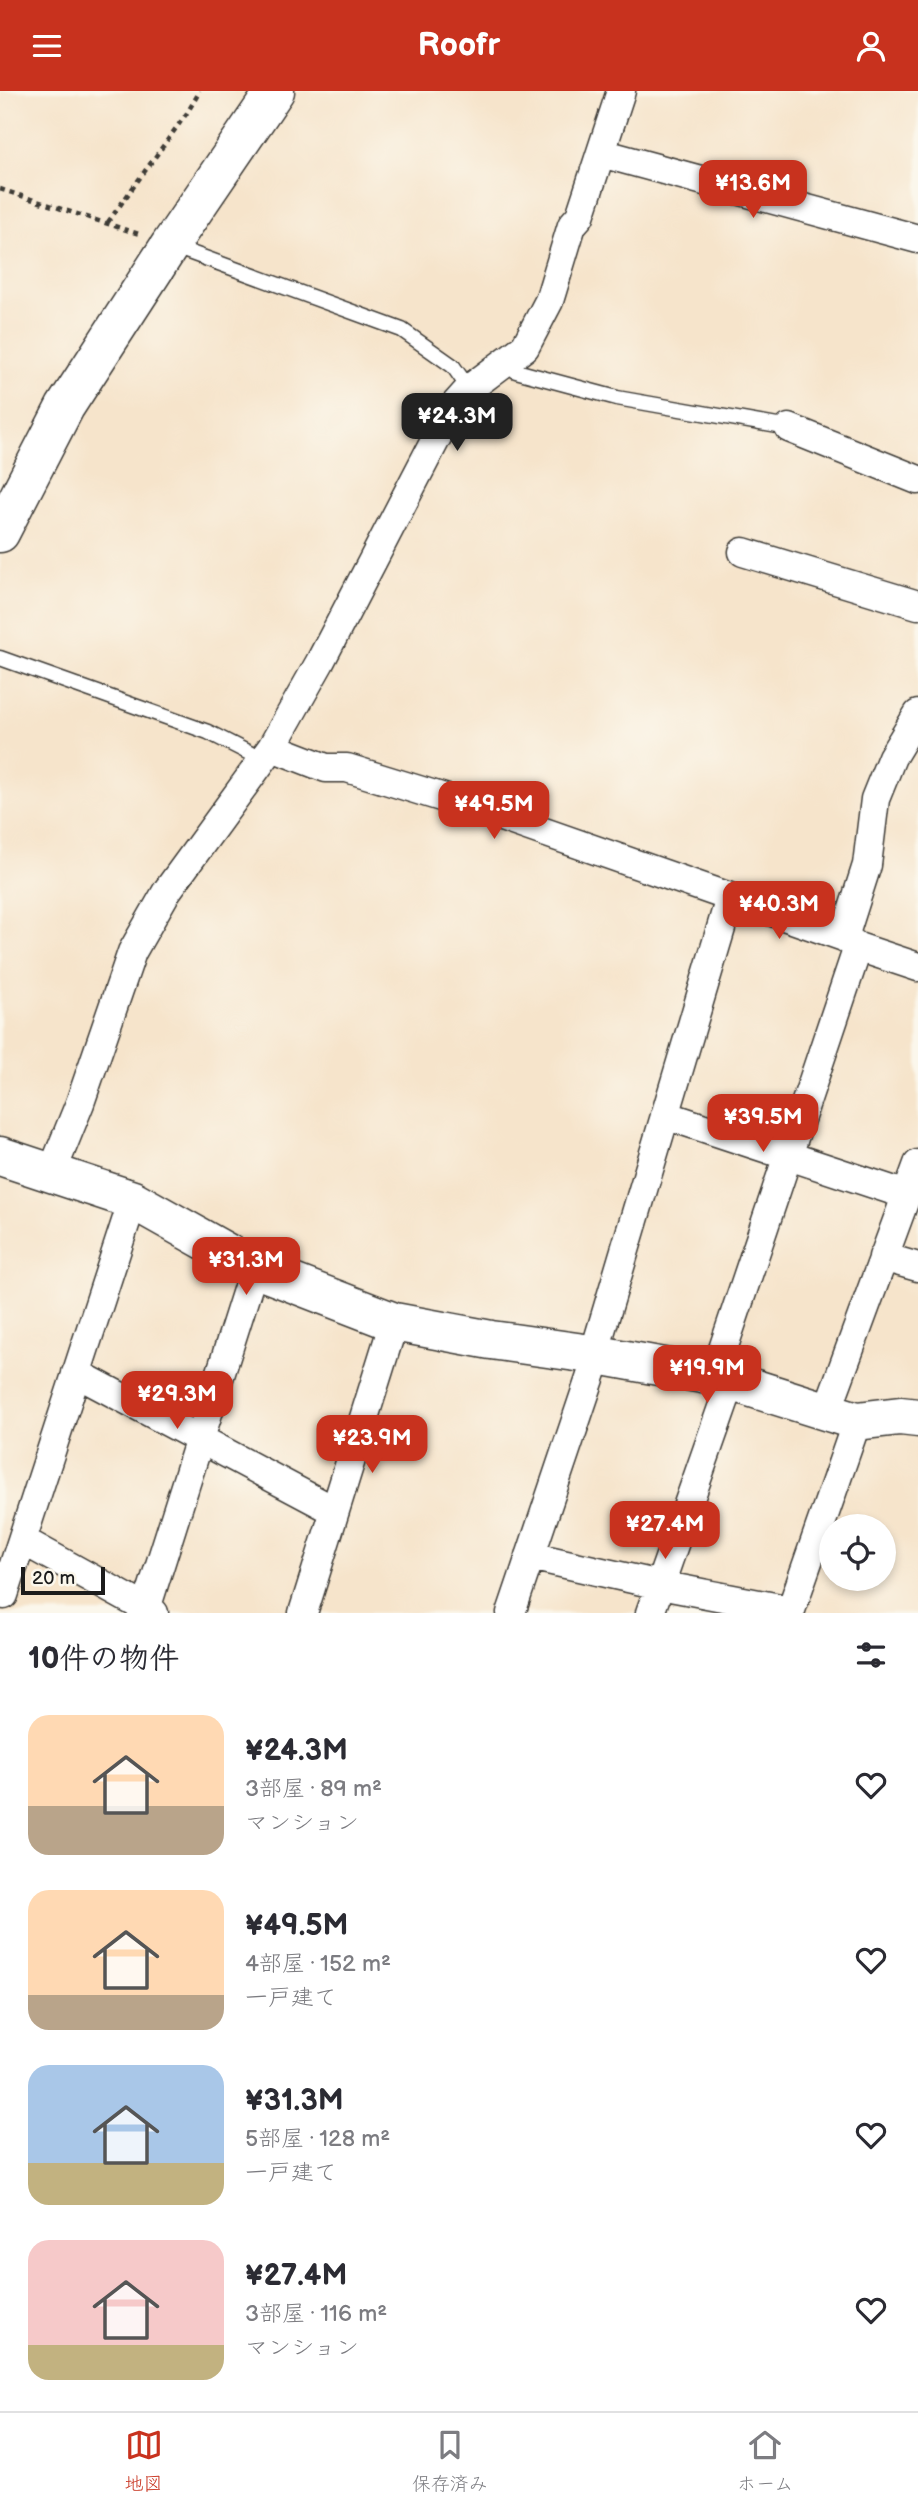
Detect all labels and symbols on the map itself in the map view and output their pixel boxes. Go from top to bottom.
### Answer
pin: ¥13.6M [696,160,810,220]
pin: ¥24.3M [400,393,514,453]
pin: ¥49.5M [437,781,551,841]
pin: ¥40.3M [722,881,836,941]
pin: ¥39.5M [706,1095,820,1154]
pin: ¥31.3M [189,1237,303,1297]
pin: ¥19.9M [650,1345,764,1405]
pin: ¥29.3M [120,1371,234,1431]
pin: ¥23.9M [315,1415,429,1475]
pin: ¥27.4M [608,1501,722,1561]
scale bar [21,1564,105,1596]

